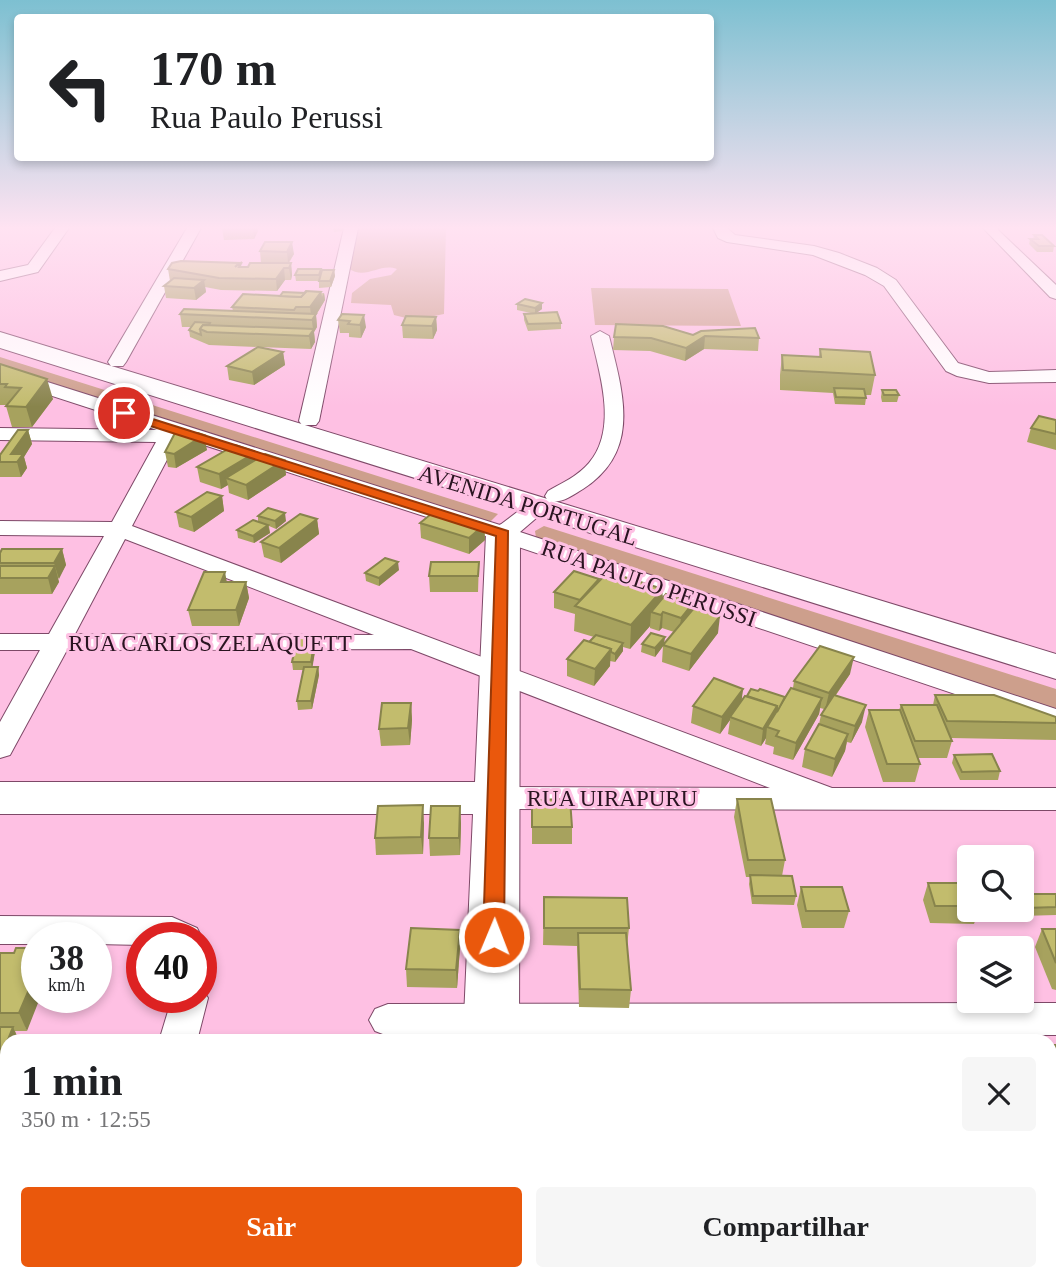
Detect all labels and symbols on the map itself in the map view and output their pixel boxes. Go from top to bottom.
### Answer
pin [94,383,154,443]
street label: AVENIDA PORTUGAL [415,460,640,551]
street label: RUA PAULO PERUSSI [538,535,759,632]
street label: RUA CARLOS ZELAQUETT [68,631,352,656]
street label: RUA UIRAPURU [527,786,698,811]
position arrow [457,900,531,974]
speed limit sign: 40 [126,922,217,1013]

